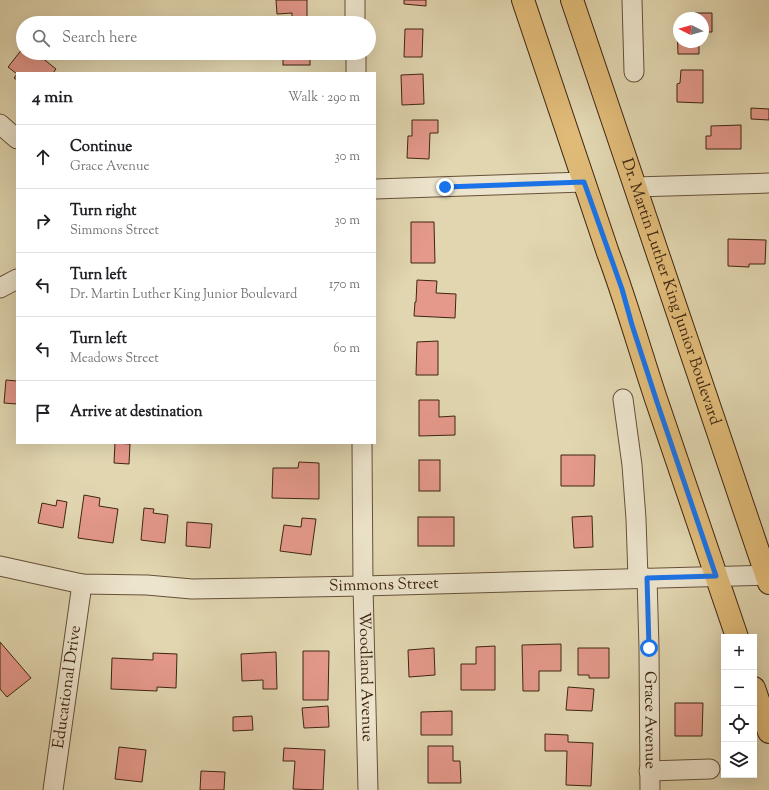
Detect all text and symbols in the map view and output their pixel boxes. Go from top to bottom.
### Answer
north arrow [673,12,709,48]
search box [16,16,376,60]
icon: search [30,27,52,49]
text: Search here [62,28,137,49]
text: 4 min [32,86,73,110]
text: Walk · 290 m [288,89,360,107]
text: Continue [70,137,132,158]
icon: ahead [32,146,54,168]
text: 30 m [334,148,360,166]
street label: Dr. Martin Luther King Junior Boulevard [615,155,726,428]
text: Grace Avenue [70,158,149,176]
route end [436,178,454,196]
text: Turn right [70,201,136,222]
icon: right [32,210,54,232]
text: 30 m [334,212,360,230]
text: Simmons Street [70,222,159,240]
text: Turn left [70,265,127,286]
icon: left [32,274,54,296]
text: 170 m [329,276,360,294]
text: Dr. Martin Luther King Junior Boulevard [70,286,297,304]
text: Turn left [70,329,127,350]
icon: left [32,338,54,360]
text: 60 m [333,340,360,358]
text: Meadows Street [70,350,159,368]
icon: arrive [32,402,54,424]
text: Arrive at destination [70,402,203,423]
street label: Simmons Street [329,572,440,598]
street label: Woodland Avenue [352,612,378,742]
street label: Educational Drive [47,624,88,750]
map controls [721,634,757,778]
button: + [721,634,757,670]
route start [640,639,658,657]
button: − [721,670,757,706]
street label: Grace Avenue [638,671,661,769]
button: locate [721,706,757,742]
button: layers [721,742,757,778]

